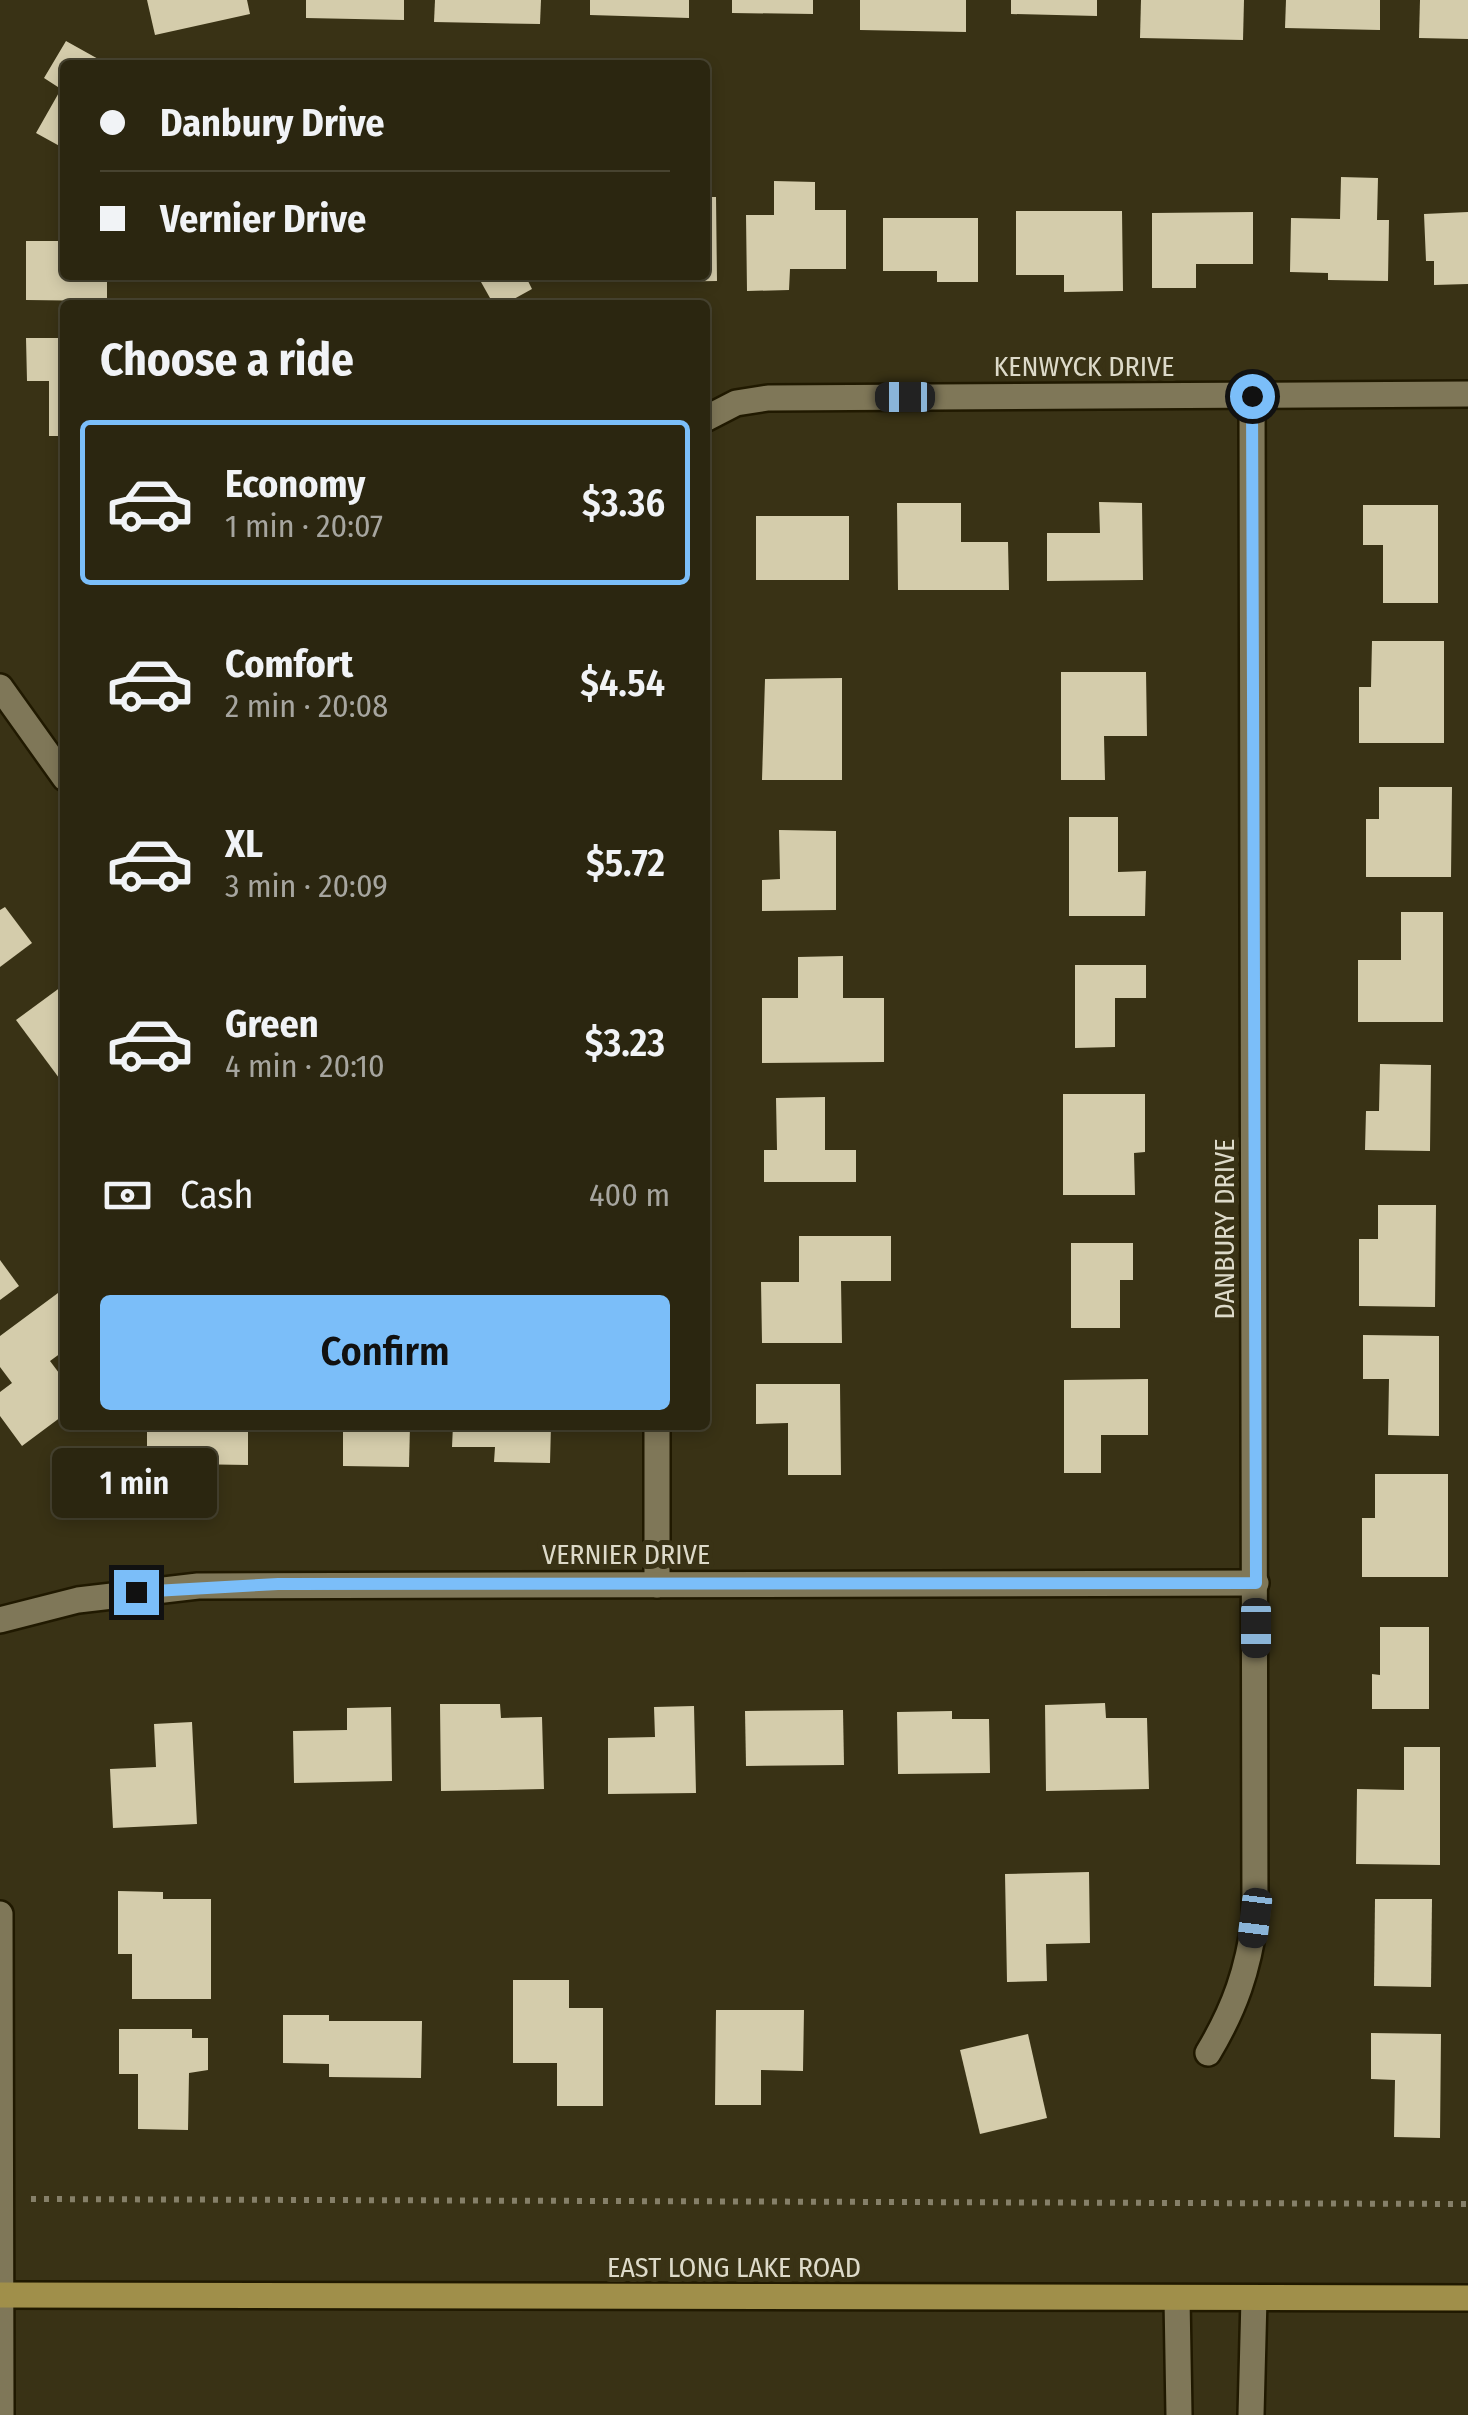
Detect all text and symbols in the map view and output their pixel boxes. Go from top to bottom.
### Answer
text: Danbury Drive [160,100,384,146]
text: Vernier Drive [160,196,366,242]
text: Choose a ride [100,333,354,387]
street label: KENWYCK DRIVE [994,350,1174,383]
route start [1230,374,1275,419]
car [875,382,935,412]
icon: car [105,458,195,548]
text: Economy [225,461,365,507]
text: $3.36 [582,480,665,526]
text: 1 min · 20:07 [225,507,383,545]
icon: car [105,638,195,728]
text: Comfort [225,641,353,687]
text: $4.54 [580,660,665,706]
text: 2 min · 20:08 [225,687,388,725]
icon: car [105,818,195,908]
text: XL [225,821,263,867]
text: $5.72 [586,840,665,886]
text: 3 min · 20:09 [225,867,388,905]
icon: car [105,998,195,1088]
text: Green [225,1001,319,1047]
text: $3.23 [585,1020,665,1066]
text: 4 min · 20:10 [225,1047,385,1085]
street label: DANBURY DRIVE [1208,1139,1241,1319]
icon: cash [100,1168,155,1223]
text: Cash [180,1172,254,1218]
text: 400 m [589,1176,670,1214]
button: Confirm [100,1295,670,1410]
callout: 1 min [54,1447,218,1517]
text: 1 min [100,1464,169,1502]
street label: VERNIER DRIVE [542,1538,710,1571]
route end [114,1570,159,1615]
car [1241,1598,1271,1658]
car [1236,1886,1274,1950]
street label: EAST LONG LAKE ROAD [607,2251,861,2284]

